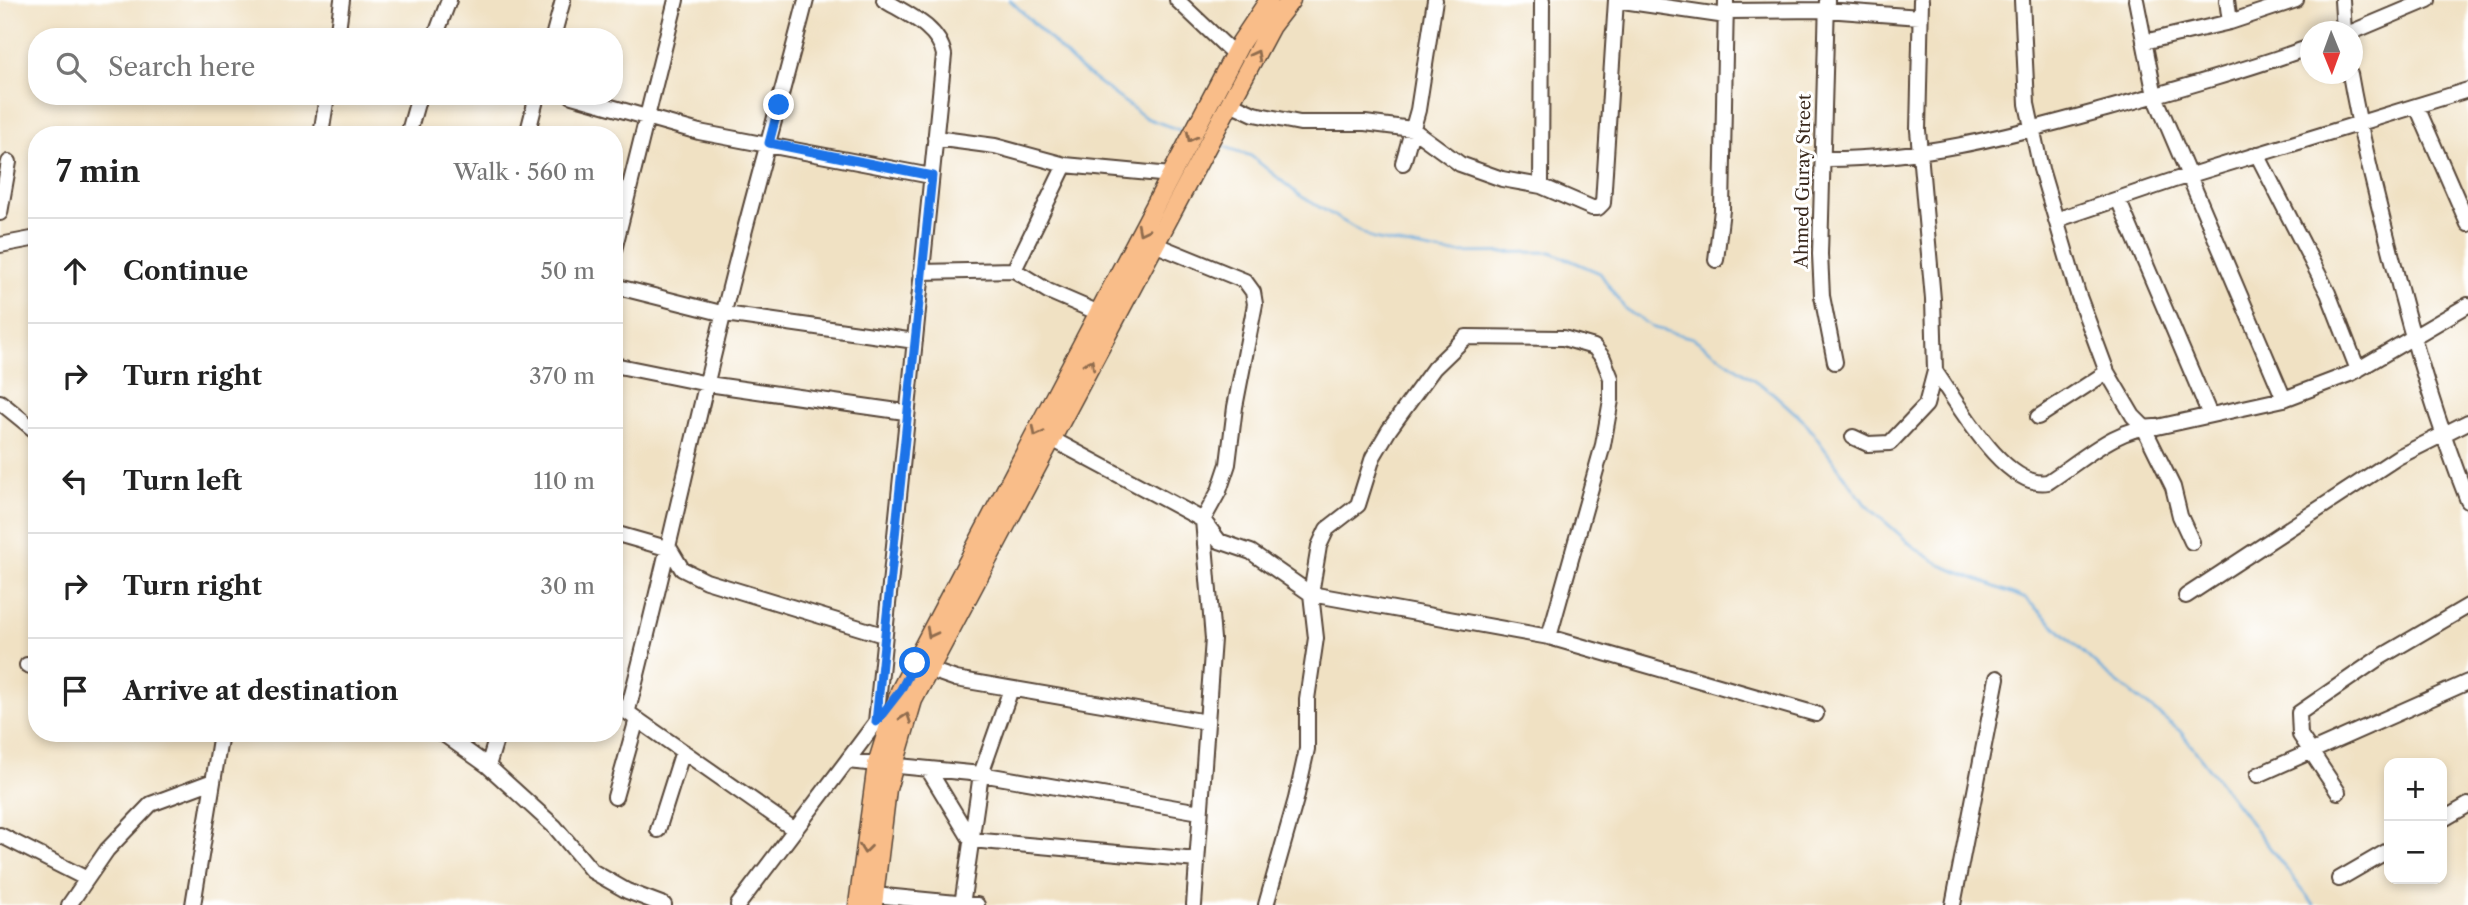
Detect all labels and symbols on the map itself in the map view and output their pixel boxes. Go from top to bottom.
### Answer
north arrow [2300,21,2363,84]
one-way arrow [1248,50,1261,62]
route end [763,89,794,120]
street label: Ahmed Guray Street [1790,93,1816,269]
one-way arrow [1186,130,1199,142]
one-way arrow [1137,223,1150,235]
one-way arrow [1082,359,1095,371]
one-way arrow [1032,425,1046,437]
one-way arrow [925,626,939,638]
route start [899,647,930,678]
one-way arrow [898,712,912,724]
one-way arrow [858,843,873,854]

